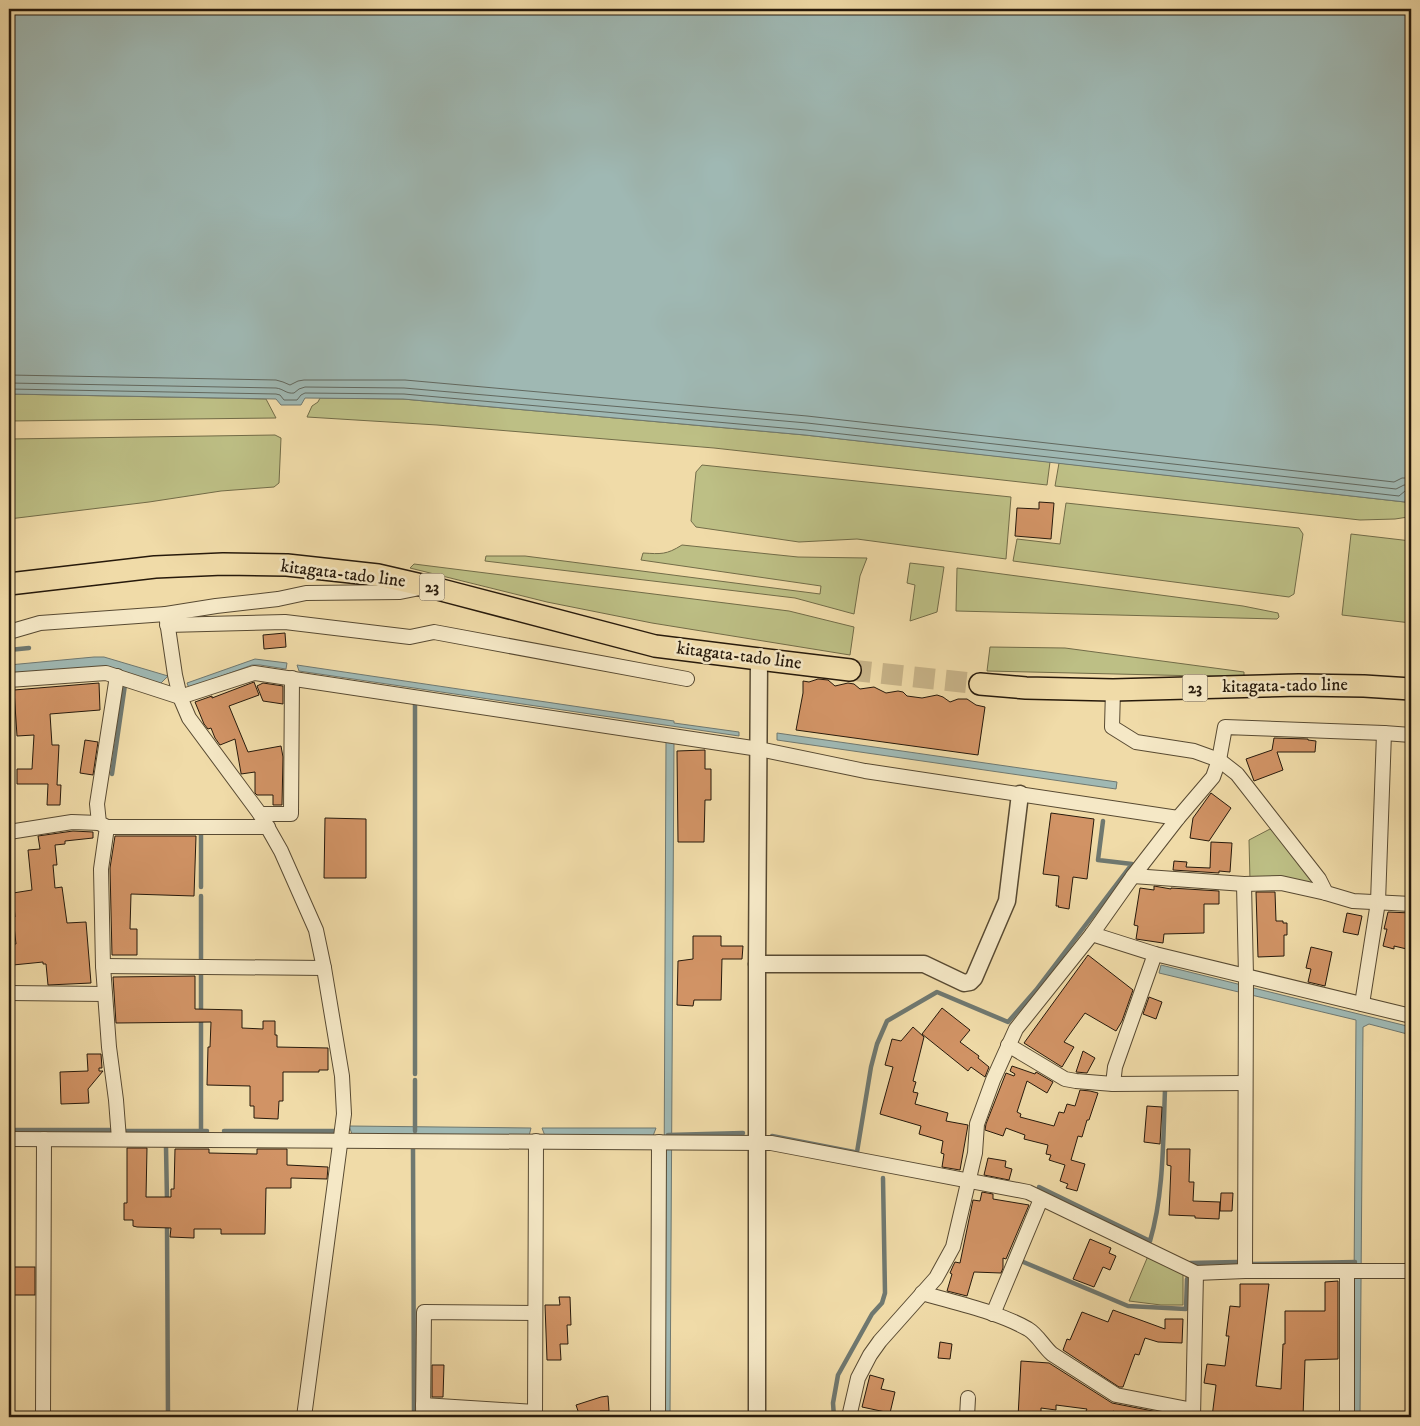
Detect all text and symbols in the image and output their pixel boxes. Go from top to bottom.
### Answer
street label: kitagata-tado line [279,555,407,593]
road number: 23 [420,574,444,600]
street label: kitagata-tado line [675,637,803,675]
road number: 23 [1182,674,1208,701]
street label: kitagata-tado line [1222,674,1348,698]

